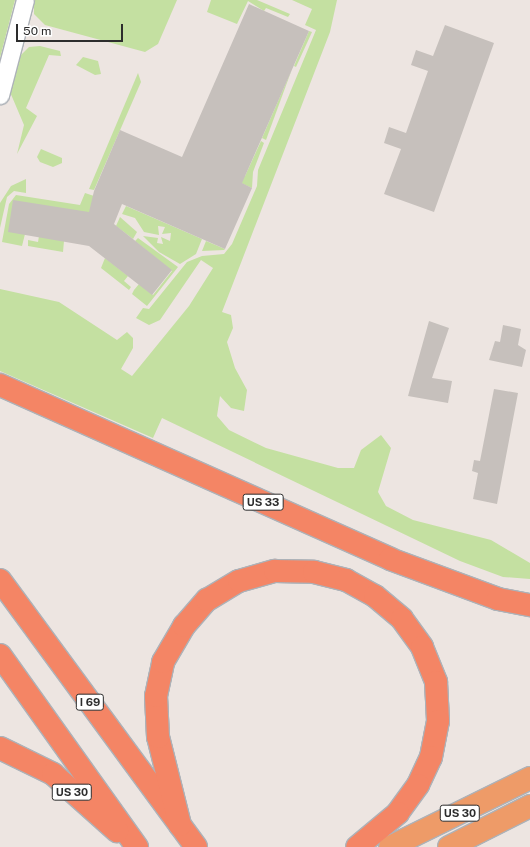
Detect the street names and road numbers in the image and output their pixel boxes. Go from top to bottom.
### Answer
road number: US 33 [242,493,284,511]
road number: I 69 [75,693,105,711]
road number: US 30 [51,783,93,801]
road number: US 30 [439,804,481,822]

